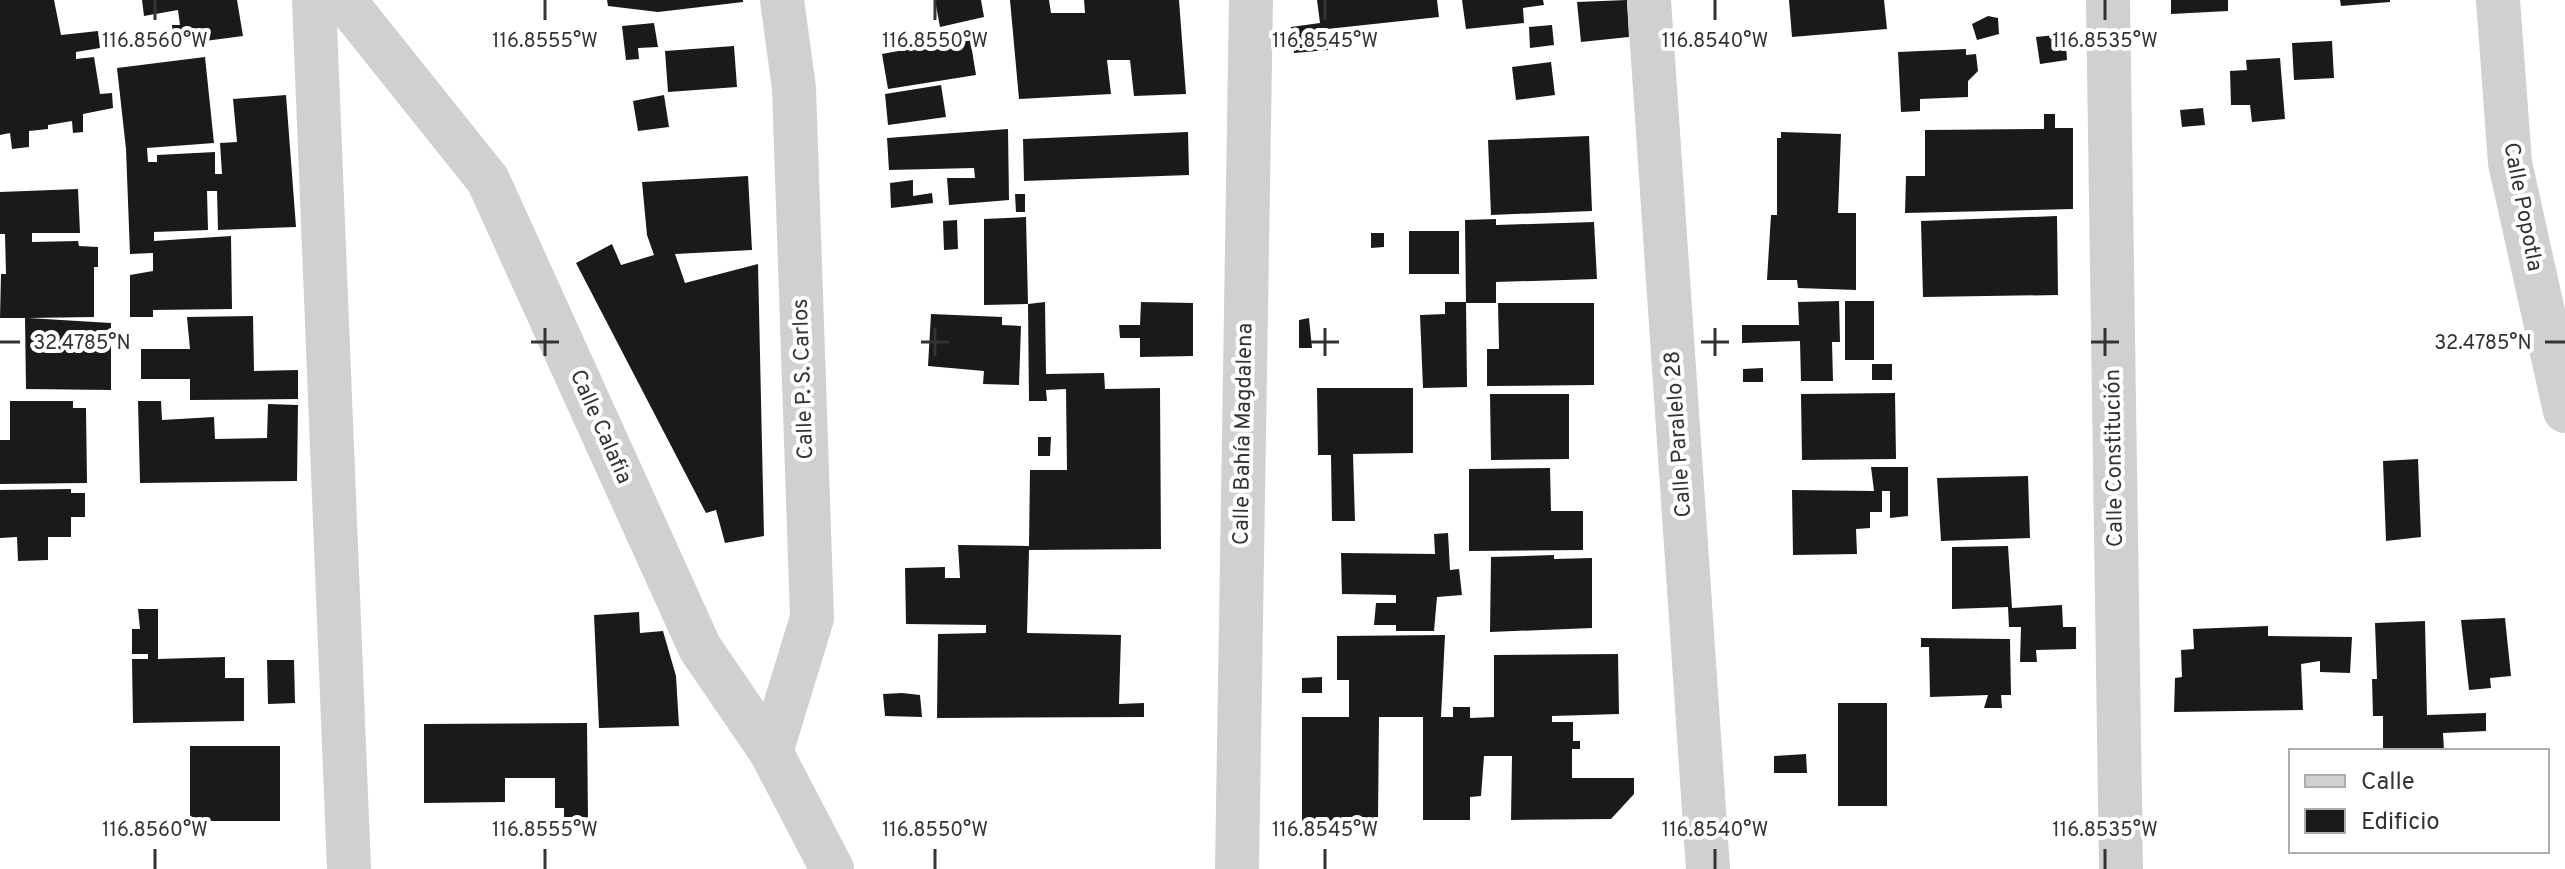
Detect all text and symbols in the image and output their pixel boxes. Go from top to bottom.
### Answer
text: 116.8560°W [102,29,208,55]
text: 116.8555°W [492,29,598,55]
text: 116.8550°W [882,29,988,55]
text: 116.8545°W [1272,29,1378,55]
text: 116.8540°W [1662,29,1768,55]
text: 116.8535°W [2052,29,2158,55]
street label: Calle Popotla [2496,140,2548,274]
street label: Calle P. S. Carlos [788,298,820,460]
street label: Calle Bahía Magdalena [1229,323,1259,545]
text: 32.4785°N [33,331,131,357]
text: 32.4785°N [2434,331,2532,357]
street label: Calle Paralelo 28 [1660,350,1698,518]
street label: Calle Calafia [563,366,637,488]
street label: Calle Constitución [2100,369,2130,547]
legend [2289,749,2549,853]
text: Calle [2361,768,2415,798]
text: Edificio [2361,808,2440,838]
text: 116.8560°W [102,818,208,844]
text: 116.8555°W [492,818,598,844]
text: 116.8550°W [882,818,988,844]
text: 116.8545°W [1272,818,1378,844]
text: 116.8540°W [1662,818,1768,844]
text: 116.8535°W [2052,818,2158,844]

